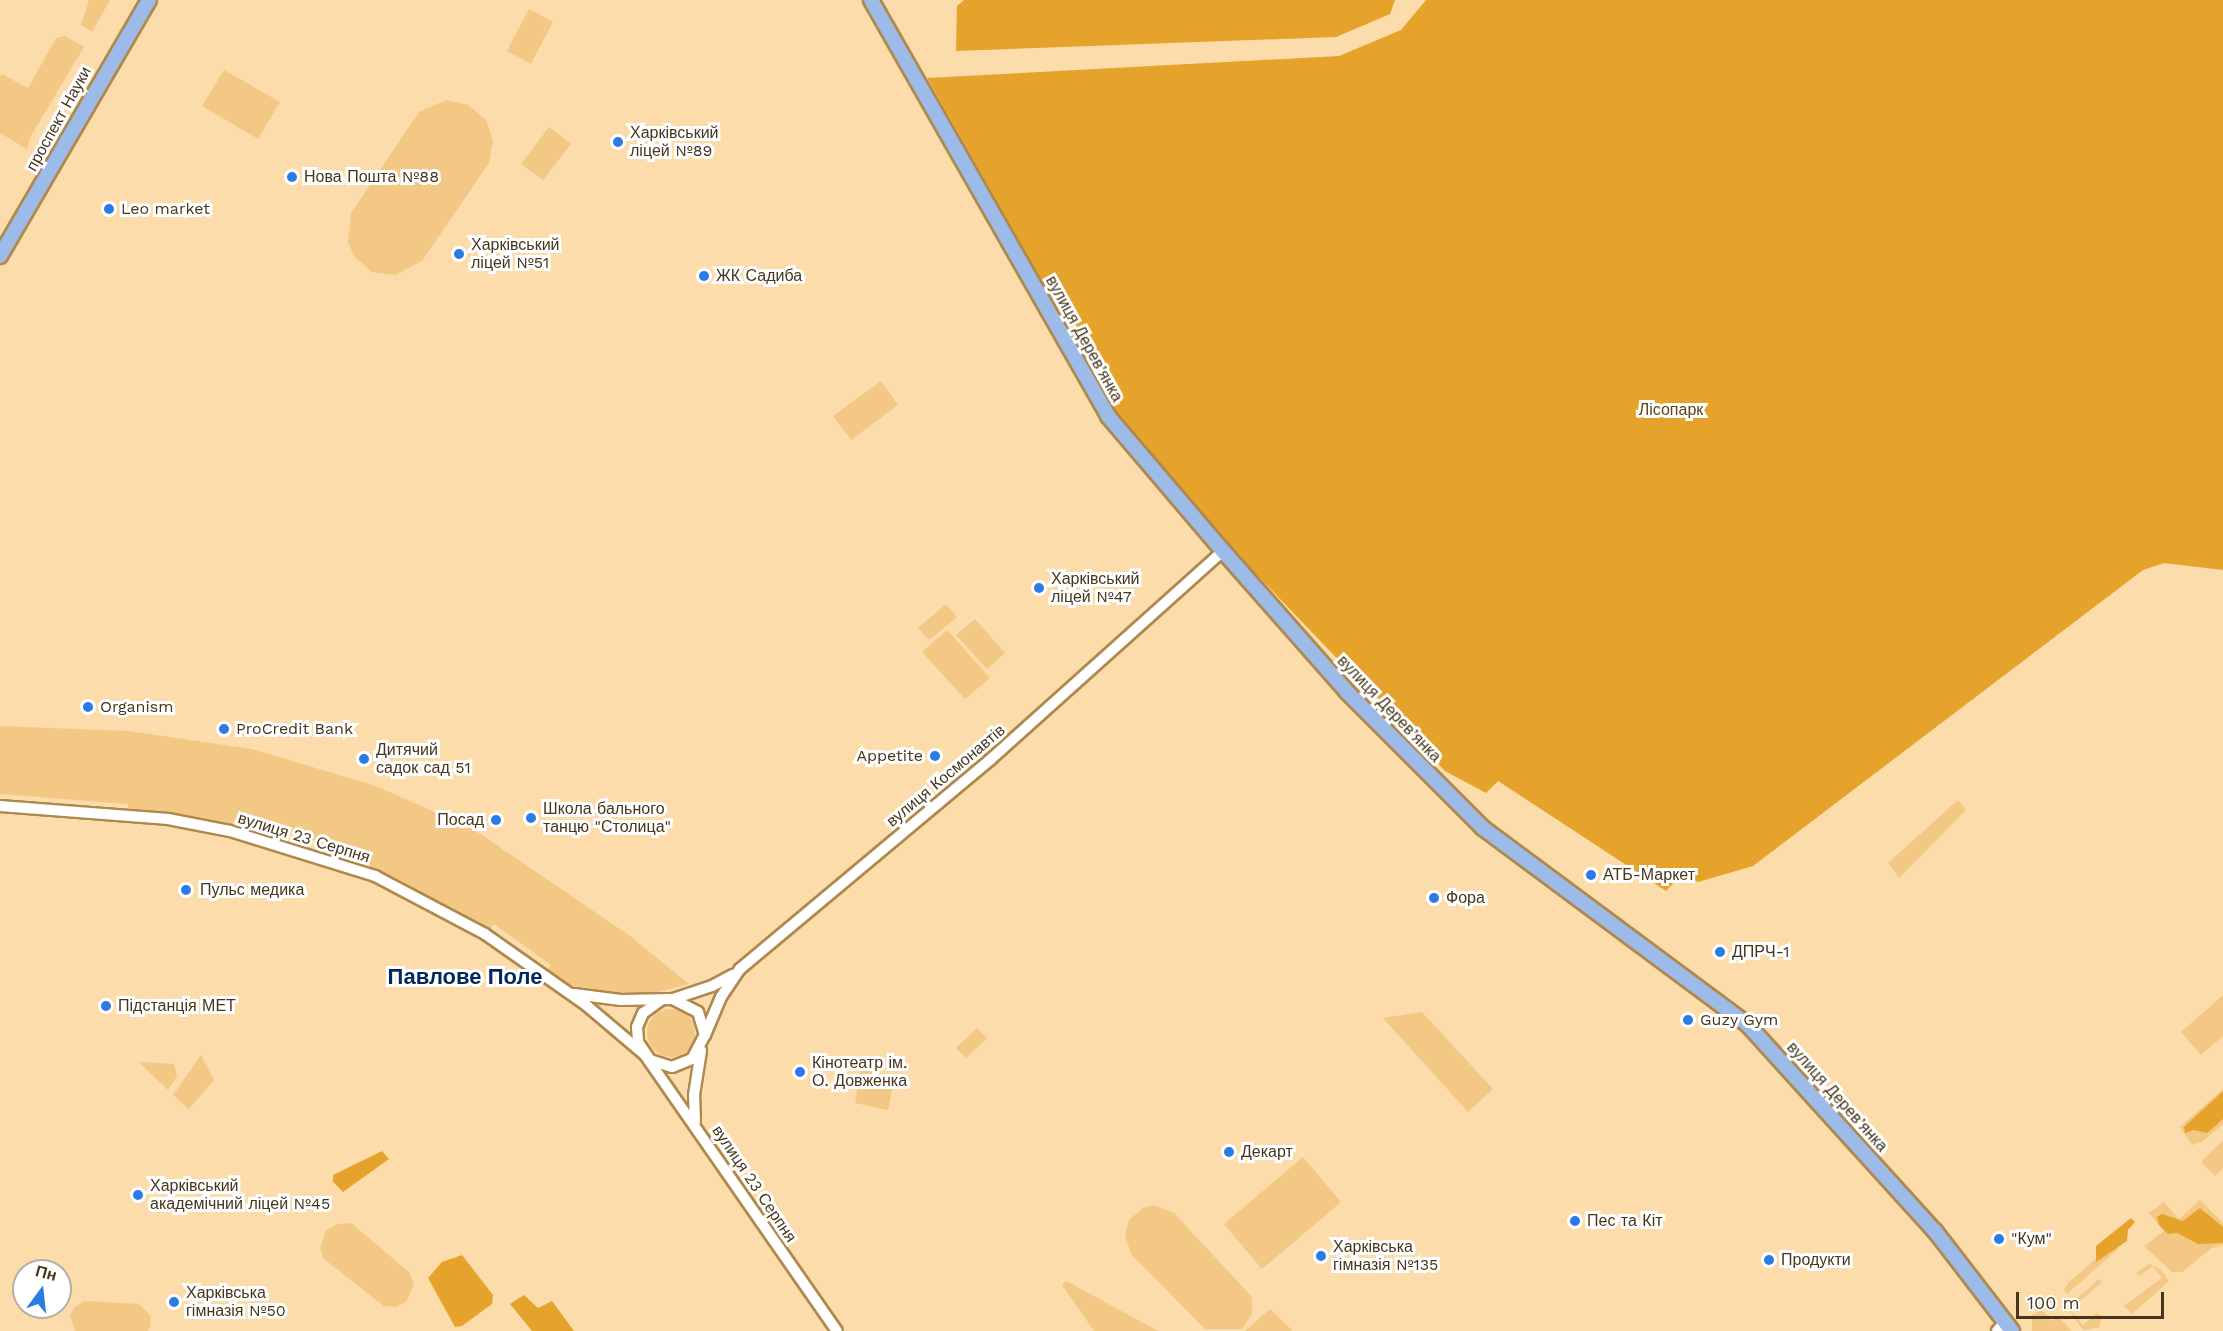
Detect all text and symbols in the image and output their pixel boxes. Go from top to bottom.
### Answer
street label: проспект Науки [22,64,96,174]
place label: Харківський ліцей №89 [630,123,719,161]
marker: Харківський ліцей №89 [611,135,625,149]
place label: Нова Пошта №88 [304,167,439,187]
marker: Нова Пошта №88 [285,170,299,184]
place label: Leo market [121,199,210,219]
marker: Leo market [102,202,116,216]
place label: Харківський ліцей №51 [471,235,560,273]
marker: Харківський ліцей №51 [452,247,466,261]
place label: ЖК Садиба [716,266,802,286]
marker: ЖК Садиба [697,269,711,283]
street label: вулиця Дерев’янка [1041,273,1127,405]
park label: Лісопарк [1639,400,1703,420]
place label: Харківський ліцей №47 [1051,569,1140,607]
marker: Харківський ліцей №47 [1032,581,1046,595]
street label: вулиця Дерев’янка [1333,652,1445,766]
place label: Organism [100,697,173,717]
marker: Organism [81,700,95,714]
place label: ProCredit Bank [236,719,353,739]
street label: вулиця Космонавтів [883,721,1009,831]
marker: ProCredit Bank [217,722,231,736]
place label: Дитячий садок сад 51 [376,740,471,778]
place label: Appetite [856,746,923,766]
marker: Appetite [928,749,942,763]
marker: Дитячий садок сад 51 [357,752,371,766]
place label: Школа бального танцю "Столица" [543,799,671,837]
street label: вулиця 23 Серпня [236,809,372,867]
place label: Посад [437,810,484,830]
marker: Школа бального танцю "Столица" [524,811,538,825]
marker: Посад [489,813,503,827]
place label: АТБ-Маркет [1603,865,1695,885]
marker: АТБ-Маркет [1584,868,1598,882]
place label: Пульс медика [200,880,304,900]
marker: Пульс медика [177,881,195,899]
place label: Фора [1446,888,1485,908]
marker: Фора [1427,891,1441,905]
place label: ДПРЧ-1 [1732,942,1789,962]
marker: ДПРЧ-1 [1713,945,1727,959]
district label: Павлове Поле [388,964,542,990]
place label: Підстанція МЕТ [118,996,236,1016]
marker: Підстанція МЕТ [99,999,113,1013]
place label: Guzy Gym [1700,1010,1779,1030]
marker: Guzy Gym [1681,1013,1695,1027]
street label: вулиця Дерев’янка [1783,1038,1891,1156]
place label: Кінотеатр ім. О. Довженка [812,1053,907,1091]
marker: Кінотеатр ім. О. Довженка [793,1065,807,1079]
street label: вулиця 23 Серпня [708,1122,800,1246]
place label: Декарт [1241,1142,1293,1162]
marker: Декарт [1222,1145,1236,1159]
place label: Харківський академічний ліцей №45 [150,1176,330,1214]
marker: Харківський академічний ліцей №45 [131,1188,145,1202]
place label: Пес та Кіт [1587,1211,1663,1231]
marker: Пес та Кіт [1568,1214,1582,1228]
place label: "Кум" [2011,1229,2052,1249]
marker: "Кум" [1992,1232,2006,1246]
place label: Харківська гімназія №135 [1333,1237,1438,1275]
marker: Харківська гімназія №135 [1314,1249,1328,1263]
place label: Продукти [1781,1250,1851,1270]
marker: Продукти [1762,1253,1776,1267]
north arrow [12,1259,72,1319]
text: Пн [34,1261,59,1285]
scale bar [2019,1280,2168,1318]
place label: Харківська гімназія №50 [186,1283,286,1321]
text: 100 m [2027,1292,2080,1313]
marker: Харківська гімназія №50 [167,1295,181,1309]

